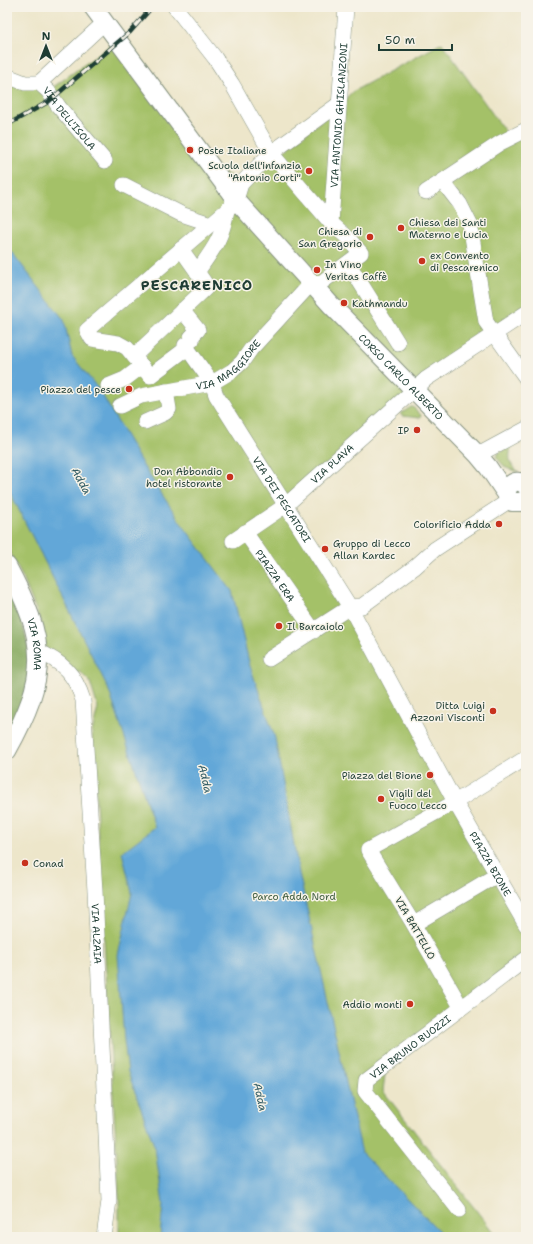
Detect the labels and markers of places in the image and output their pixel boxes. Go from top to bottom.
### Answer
place label: Poste Italiane [198,144,267,157]
marker: Poste Italiane [185,145,195,155]
place label: Scuola dell'infanzia "Antonio Corti" [208,159,302,184]
marker: Scuola dell'infanzia "Antonio Corti" [304,166,314,176]
place label: Chiesa dei Santi Materno e Lucia [409,216,488,241]
marker: Chiesa dei Santi Materno e Lucia [396,223,406,233]
place label: Chiesa di San Gregorio [298,225,362,250]
marker: Chiesa di San Gregorio [365,232,375,242]
place label: ex Convento di Pescarenico [430,249,498,274]
marker: ex Convento di Pescarenico [417,256,427,266]
place label: In Vino Veritas Caffè [325,258,387,283]
marker: In Vino Veritas Caffè [312,265,322,275]
place label: Kathmandu [352,297,408,310]
marker: Kathmandu [339,298,349,308]
place label: Piazza del pesce [41,383,121,396]
marker: Piazza del pesce [124,384,134,394]
place label: IP [398,424,409,437]
marker: IP [412,425,422,435]
place label: Don Abbondio hotel ristorante [146,465,222,490]
marker: Don Abbondio hotel ristorante [225,472,235,482]
place label: Colorificio Adda [414,518,492,531]
marker: Colorificio Adda [494,519,504,529]
place label: Gruppo di Lecco Allan Kardec [333,537,411,562]
marker: Gruppo di Lecco Allan Kardec [320,544,330,554]
place label: Il Barcaiolo [287,620,344,633]
marker: Il Barcaiolo [274,621,284,631]
place label: Ditta Luigi Azzoni Visconti [410,699,485,724]
marker: Ditta Luigi Azzoni Visconti [488,706,498,716]
place label: Piazza del Bione [342,769,422,782]
marker: Piazza del Bione [425,770,435,780]
place label: Vigili del Fuoco Lecco [389,787,447,812]
marker: Vigili del Fuoco Lecco [376,794,386,804]
place label: Conad [33,857,64,870]
marker: Conad [20,858,30,868]
place label: Addio monti [342,998,402,1011]
marker: Addio monti [405,999,415,1009]

